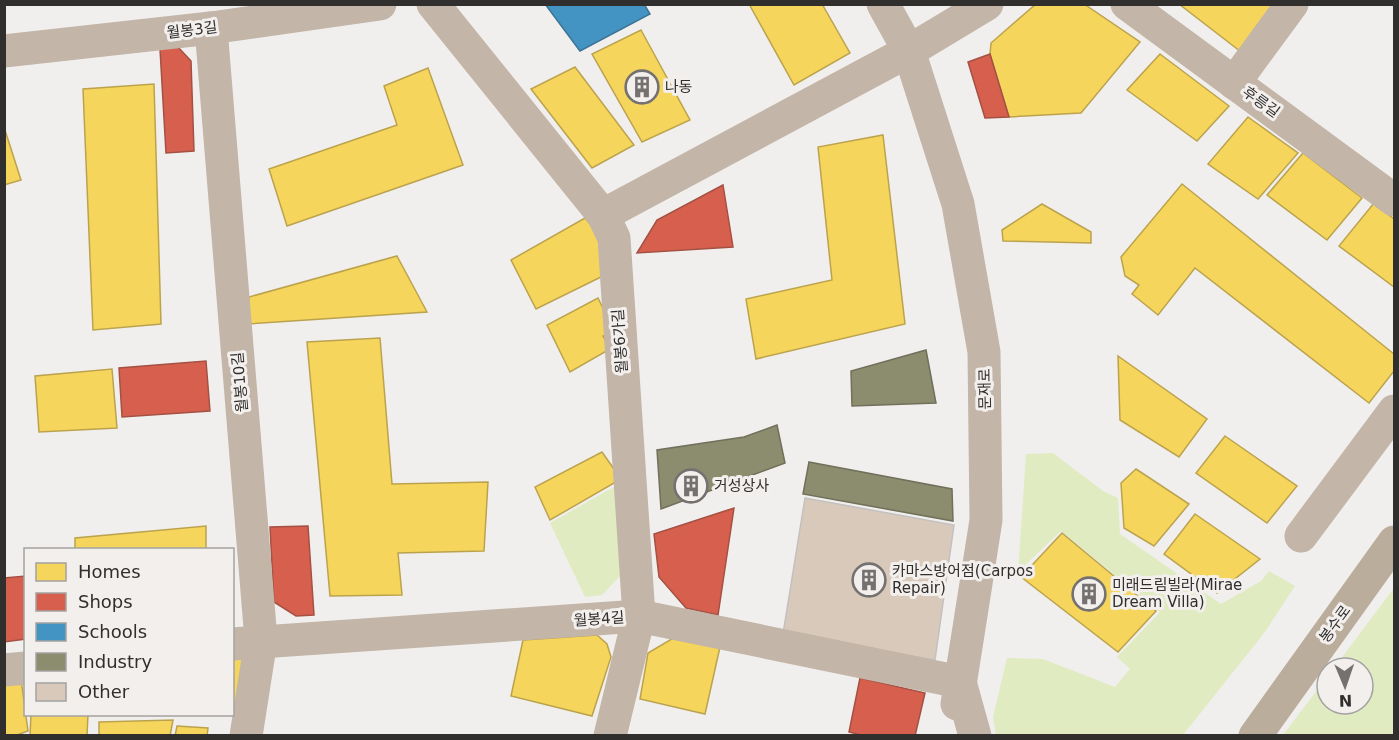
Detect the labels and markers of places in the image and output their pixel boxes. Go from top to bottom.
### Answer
building icon: 나동 [624,69,660,105]
place label: 나동 [665,78,693,96]
building icon: 거성상사 [673,468,709,504]
place label: 거성상사 [714,477,769,495]
building icon: 카마스방어점(Carpos Repair) [851,562,887,598]
place label: 카마스방어점(Carpos Repair) [892,562,1033,597]
building icon: 미래드림빌라(Mirae Dream Villa) [1071,576,1107,612]
place label: 미래드림빌라(Mirae Dream Villa) [1112,576,1242,611]

